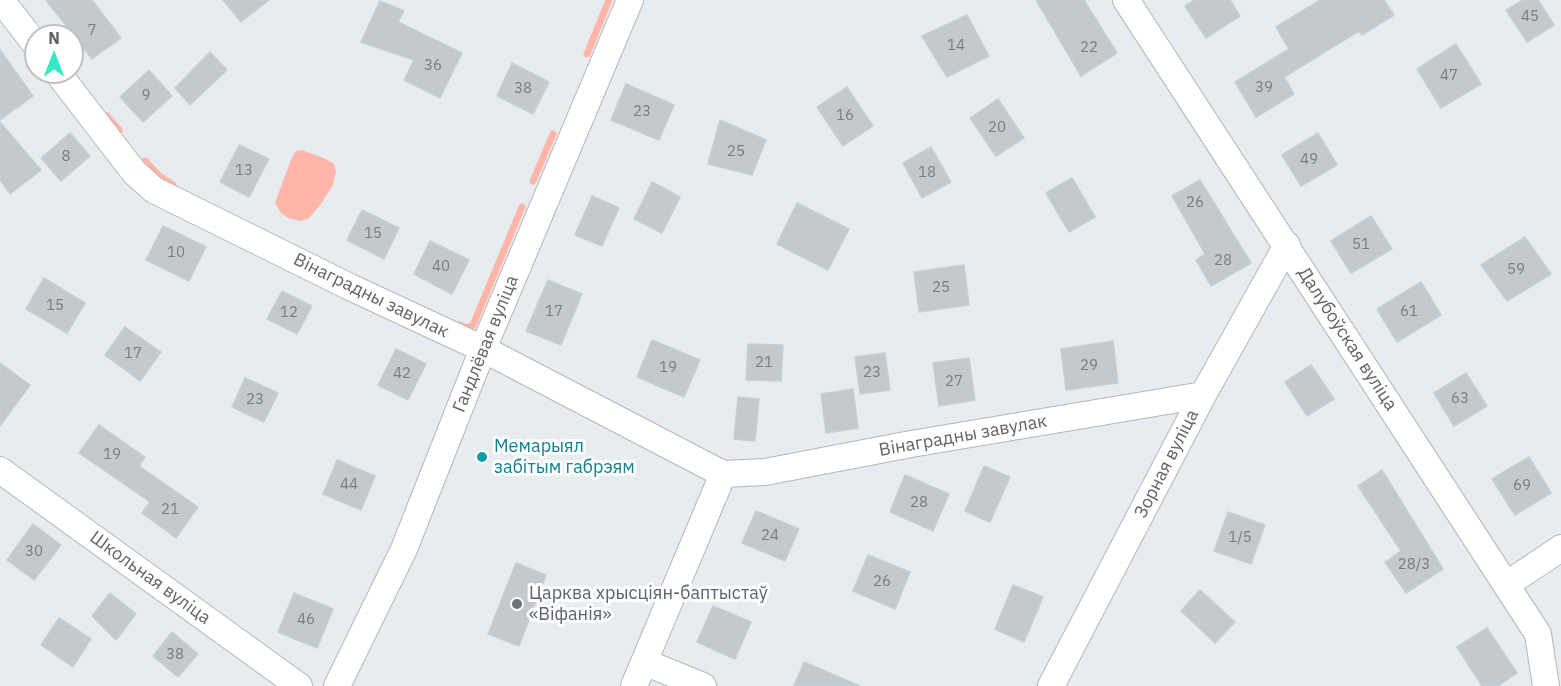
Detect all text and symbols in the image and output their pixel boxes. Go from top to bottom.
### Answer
house number: 45 [1521,8,1539,26]
house number: 7 [88,22,96,40]
north arrow [24,24,84,84]
text: N [48,28,60,48]
house number: 14 [947,37,965,55]
house number: 22 [1080,39,1098,57]
house number: 36 [424,57,442,75]
house number: 47 [1440,67,1458,85]
house number: 39 [1255,79,1273,97]
house number: 38 [514,80,532,98]
house number: 9 [142,87,150,105]
house number: 23 [633,103,651,121]
house number: 16 [836,107,854,125]
house number: 20 [988,119,1006,137]
house number: 25 [727,143,745,161]
house number: 8 [62,148,70,166]
house number: 49 [1300,151,1318,169]
house number: 13 [235,162,253,180]
house number: 18 [918,164,936,182]
house number: 26 [1186,194,1204,212]
house number: 15 [364,225,382,243]
house number: 51 [1352,236,1370,254]
house number: 10 [167,244,185,262]
street label: Вінаградны завулак [290,249,452,343]
house number: 28 [1214,252,1232,270]
house number: 40 [432,258,450,276]
house number: 59 [1507,261,1525,279]
street label: Далубоўская вуліца [1293,263,1401,415]
street label: Гандлёвая вуліца [449,272,523,416]
house number: 25 [932,279,950,297]
house number: 15 [46,297,64,315]
house number: 17 [545,303,563,321]
house number: 61 [1400,303,1418,321]
house number: 12 [280,304,298,322]
house number: 17 [124,345,142,363]
house number: 21 [755,354,773,372]
house number: 29 [1080,357,1098,375]
house number: 19 [659,359,677,377]
house number: 23 [863,364,881,382]
house number: 42 [393,365,411,383]
house number: 27 [945,373,963,391]
house number: 63 [1451,390,1469,408]
house number: 23 [246,391,264,409]
street label: Зорная вуліца [1130,406,1204,522]
street label: Вінаградны завулак [877,411,1049,461]
place label: Мемарыял забітым габрэям [494,436,635,478]
house number: 19 [103,446,121,464]
marker: Мемарыял забітым габрэям [475,450,489,464]
house number: 44 [340,476,358,494]
house number: 69 [1513,477,1531,495]
house number: 28 [910,494,928,512]
house number: 21 [161,501,179,519]
street label: Школьная вуліца [85,527,215,629]
house number: 24 [761,527,779,545]
house number: 1/5 [1228,529,1252,547]
house number: 30 [25,543,43,561]
house number: 28/3 [1398,556,1430,574]
house number: 26 [873,573,891,591]
place label: Царква хрысціян-баптыстаў «Віфанія» [529,583,768,626]
marker: Царква хрысціян-баптыстаў «Віфанія» [510,597,524,611]
house number: 46 [297,611,315,629]
house number: 38 [166,646,184,664]

